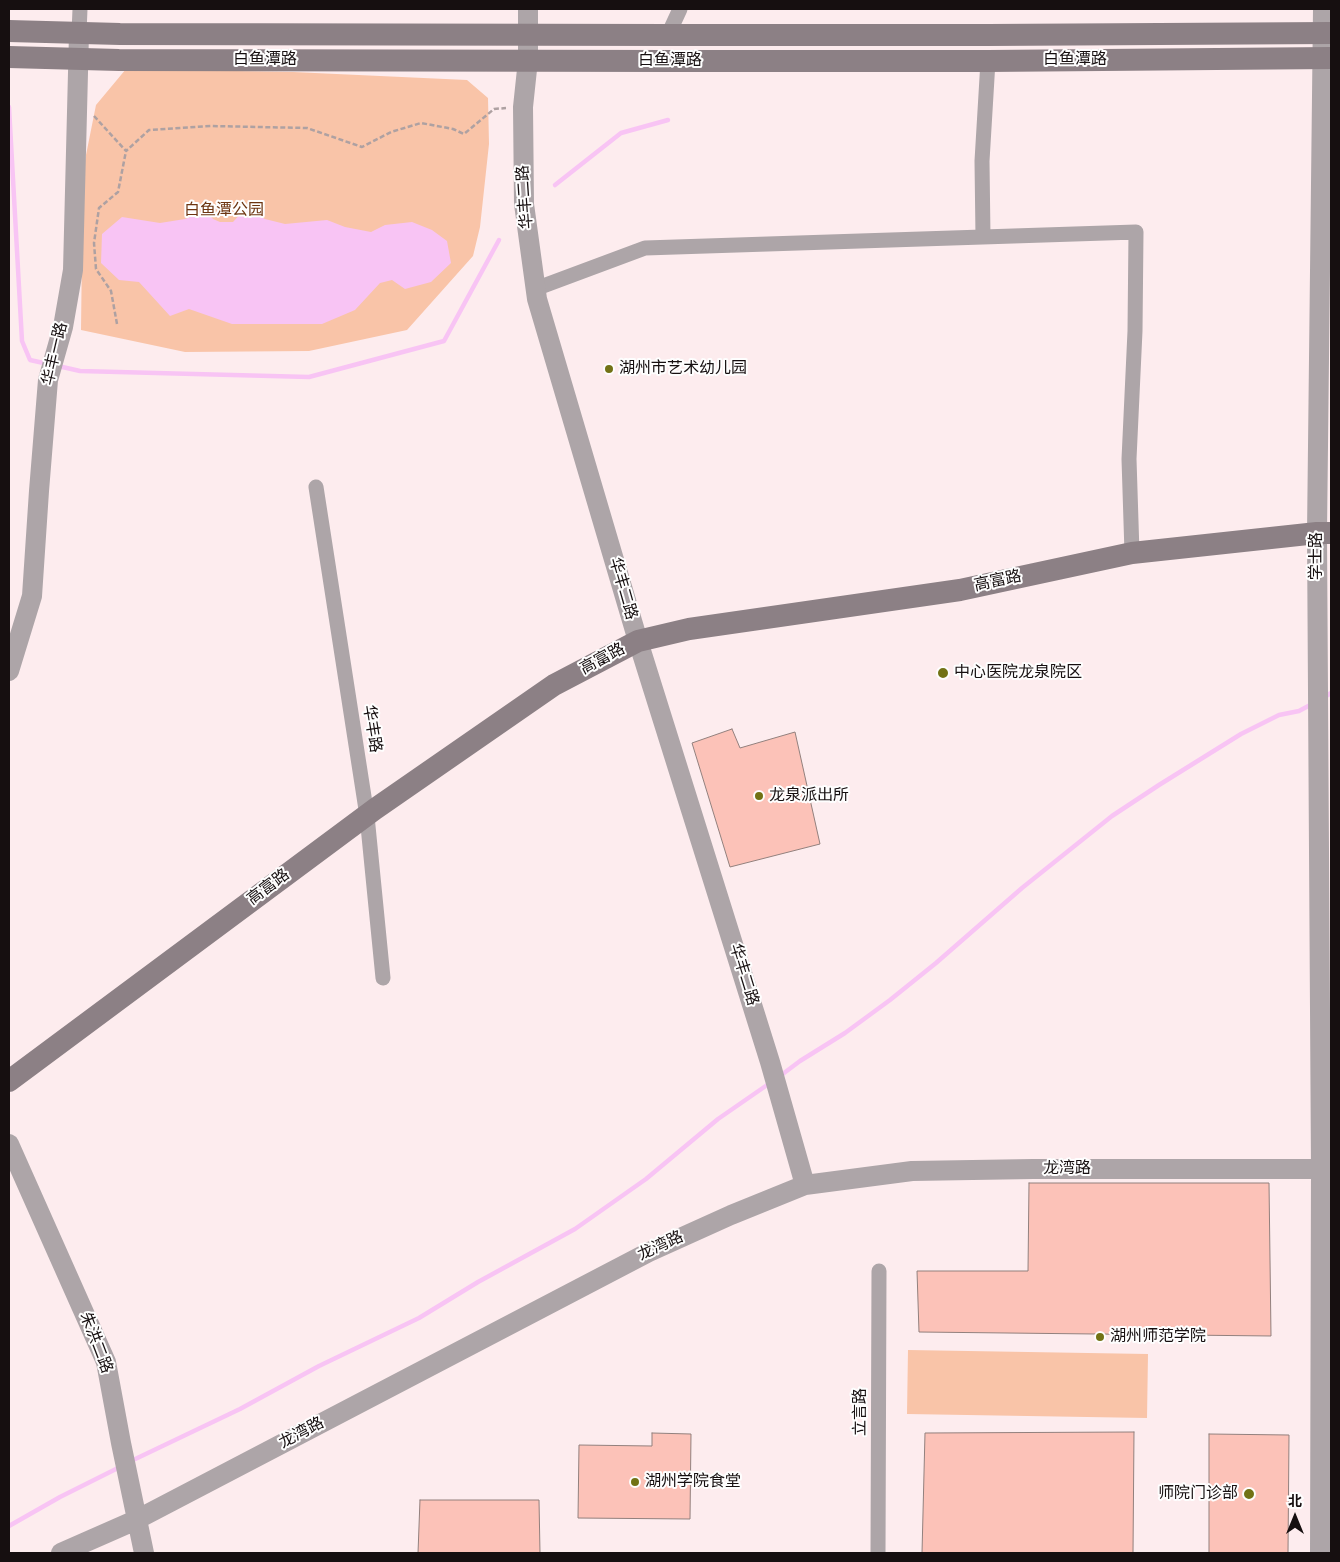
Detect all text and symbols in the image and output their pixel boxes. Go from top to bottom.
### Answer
street label: 白鱼潭路 [233,50,297,70]
street label: 白鱼潭路 [1043,50,1107,70]
street label: 白鱼潭路 [638,51,702,71]
street label: 华丰二路 [514,164,538,230]
park label: 白鱼潭公园 [184,201,264,221]
street label: 华丰一路 [39,321,73,387]
place label: 湖州市艺术幼儿园 [619,359,747,379]
marker: 湖州市艺术幼儿园 [603,363,615,375]
street label: 学士路 [1307,532,1327,580]
street label: 华丰二路 [604,556,640,622]
street label: 高富路 [973,568,1023,596]
street label: 高富路 [577,640,629,680]
place label: 中心医院龙泉院区 [954,663,1082,683]
marker: 中心医院龙泉院区 [936,666,950,680]
street label: 华丰路 [358,704,384,754]
place label: 龙泉派出所 [769,786,849,806]
marker: 龙泉派出所 [753,790,765,802]
street label: 高富路 [244,866,294,910]
street label: 华丰二路 [724,942,762,1008]
street label: 龙湾路 [1043,1159,1091,1179]
street label: 龙湾路 [635,1228,687,1266]
street label: 朱洪二路 [75,1310,115,1376]
place label: 湖州师范学院 [1110,1327,1206,1347]
marker: 湖州师范学院 [1094,1331,1106,1343]
street label: 立言路 [851,1388,871,1436]
street label: 龙湾路 [276,1414,328,1454]
place label: 湖州学院食堂 [645,1472,741,1492]
marker: 湖州学院食堂 [629,1476,641,1488]
place label: 师院门诊部 [1158,1484,1238,1504]
marker: 师院门诊部 [1242,1487,1256,1501]
north arrow [1270,1492,1320,1542]
text: 北 [1288,1492,1302,1512]

